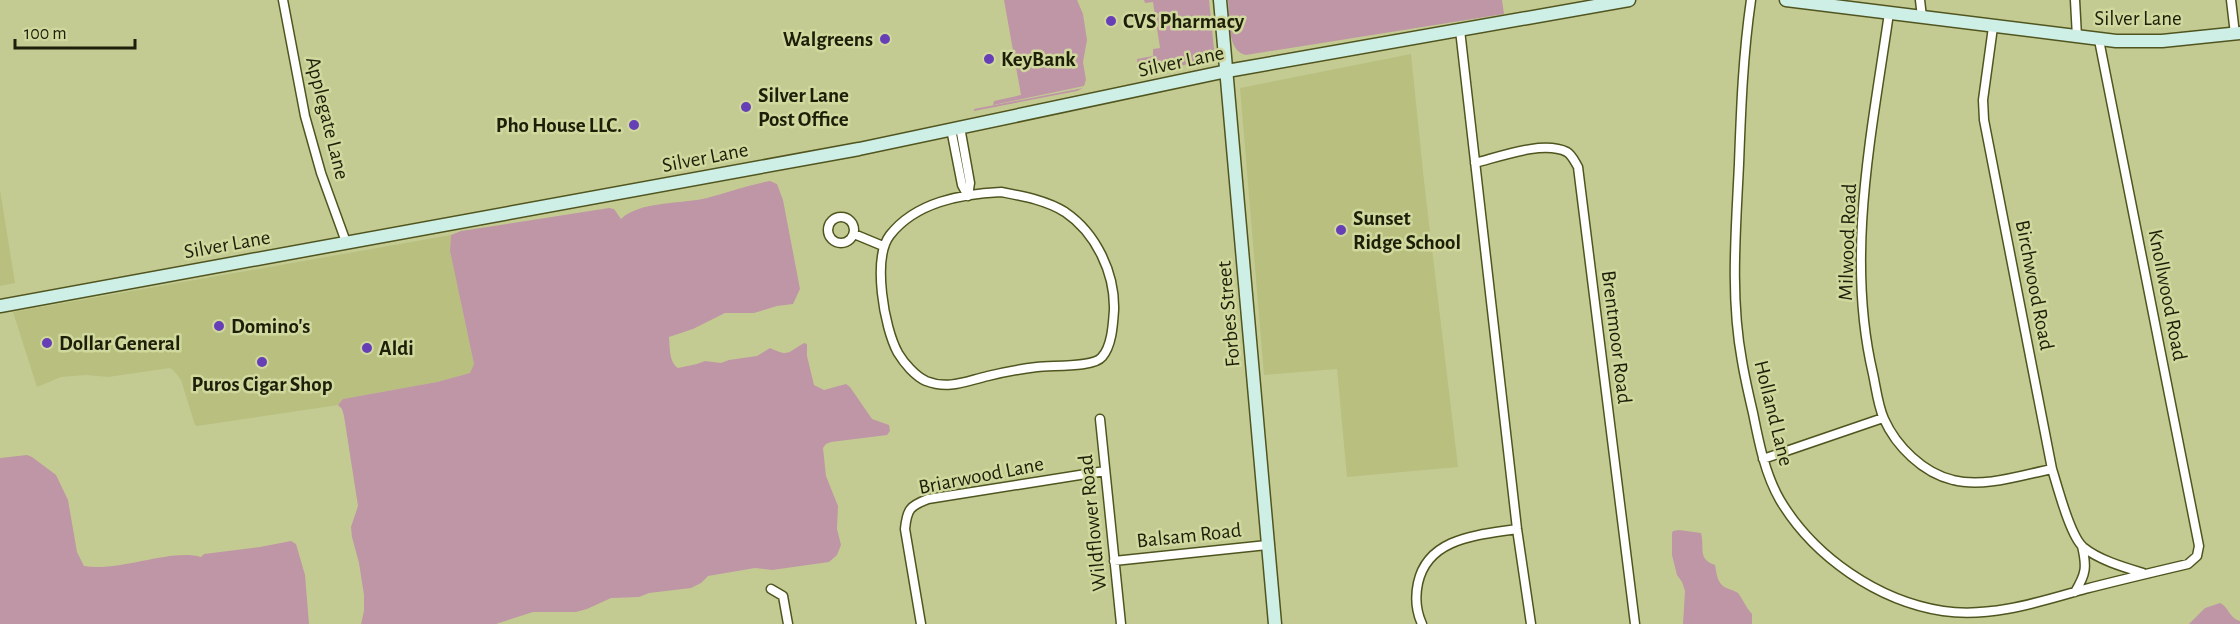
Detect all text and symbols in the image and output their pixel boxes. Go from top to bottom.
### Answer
street label: Silver Lane [2094,8,2182,29]
place label: CVS Pharmacy [1123,11,1245,32]
scale bar [15,12,135,50]
marker: CVS Pharmacy [1104,14,1118,28]
text: 100 m [24,25,67,43]
place label: Walgreens [783,29,873,50]
marker: Walgreens [878,32,892,46]
street label: Silver Lane [1136,42,1226,81]
place label: KeyBank [1001,49,1076,70]
marker: KeyBank [982,52,996,66]
street label: Applegate Lane [302,55,353,182]
place label: Silver Lane Post Office [758,85,849,130]
marker: Silver Lane Post Office [739,100,753,114]
place label: Pho House LLC. [496,115,622,136]
marker: Pho House LLC. [627,118,641,132]
street label: Silver Lane [660,139,750,176]
street label: Milwood Road [1835,183,1860,301]
place label: Sunset Ridge School [1353,208,1461,253]
street label: Birchwood Road [2012,218,2057,352]
marker: Sunset Ridge School [1334,223,1348,237]
street label: Silver Lane [182,227,272,262]
street label: Knollwood Road [2144,228,2191,363]
street label: Forbes Street [1213,260,1244,368]
street label: Brentmoor Road [1598,269,1635,405]
place label: Domino's [231,316,310,337]
marker: Domino's [212,319,226,333]
place label: Dollar General [59,333,180,354]
marker: Dollar General [40,336,54,350]
place label: Aldi [379,338,414,359]
marker: Aldi [360,341,374,355]
marker: Puros Cigar Shop [255,355,269,369]
street label: Holland Lane [1750,358,1797,468]
place label: Puros Cigar Shop [191,374,333,395]
street label: Briarwood Lane [917,453,1045,498]
street label: Wildflower Road [1075,453,1110,592]
street label: Balsam Road [1136,520,1243,551]

